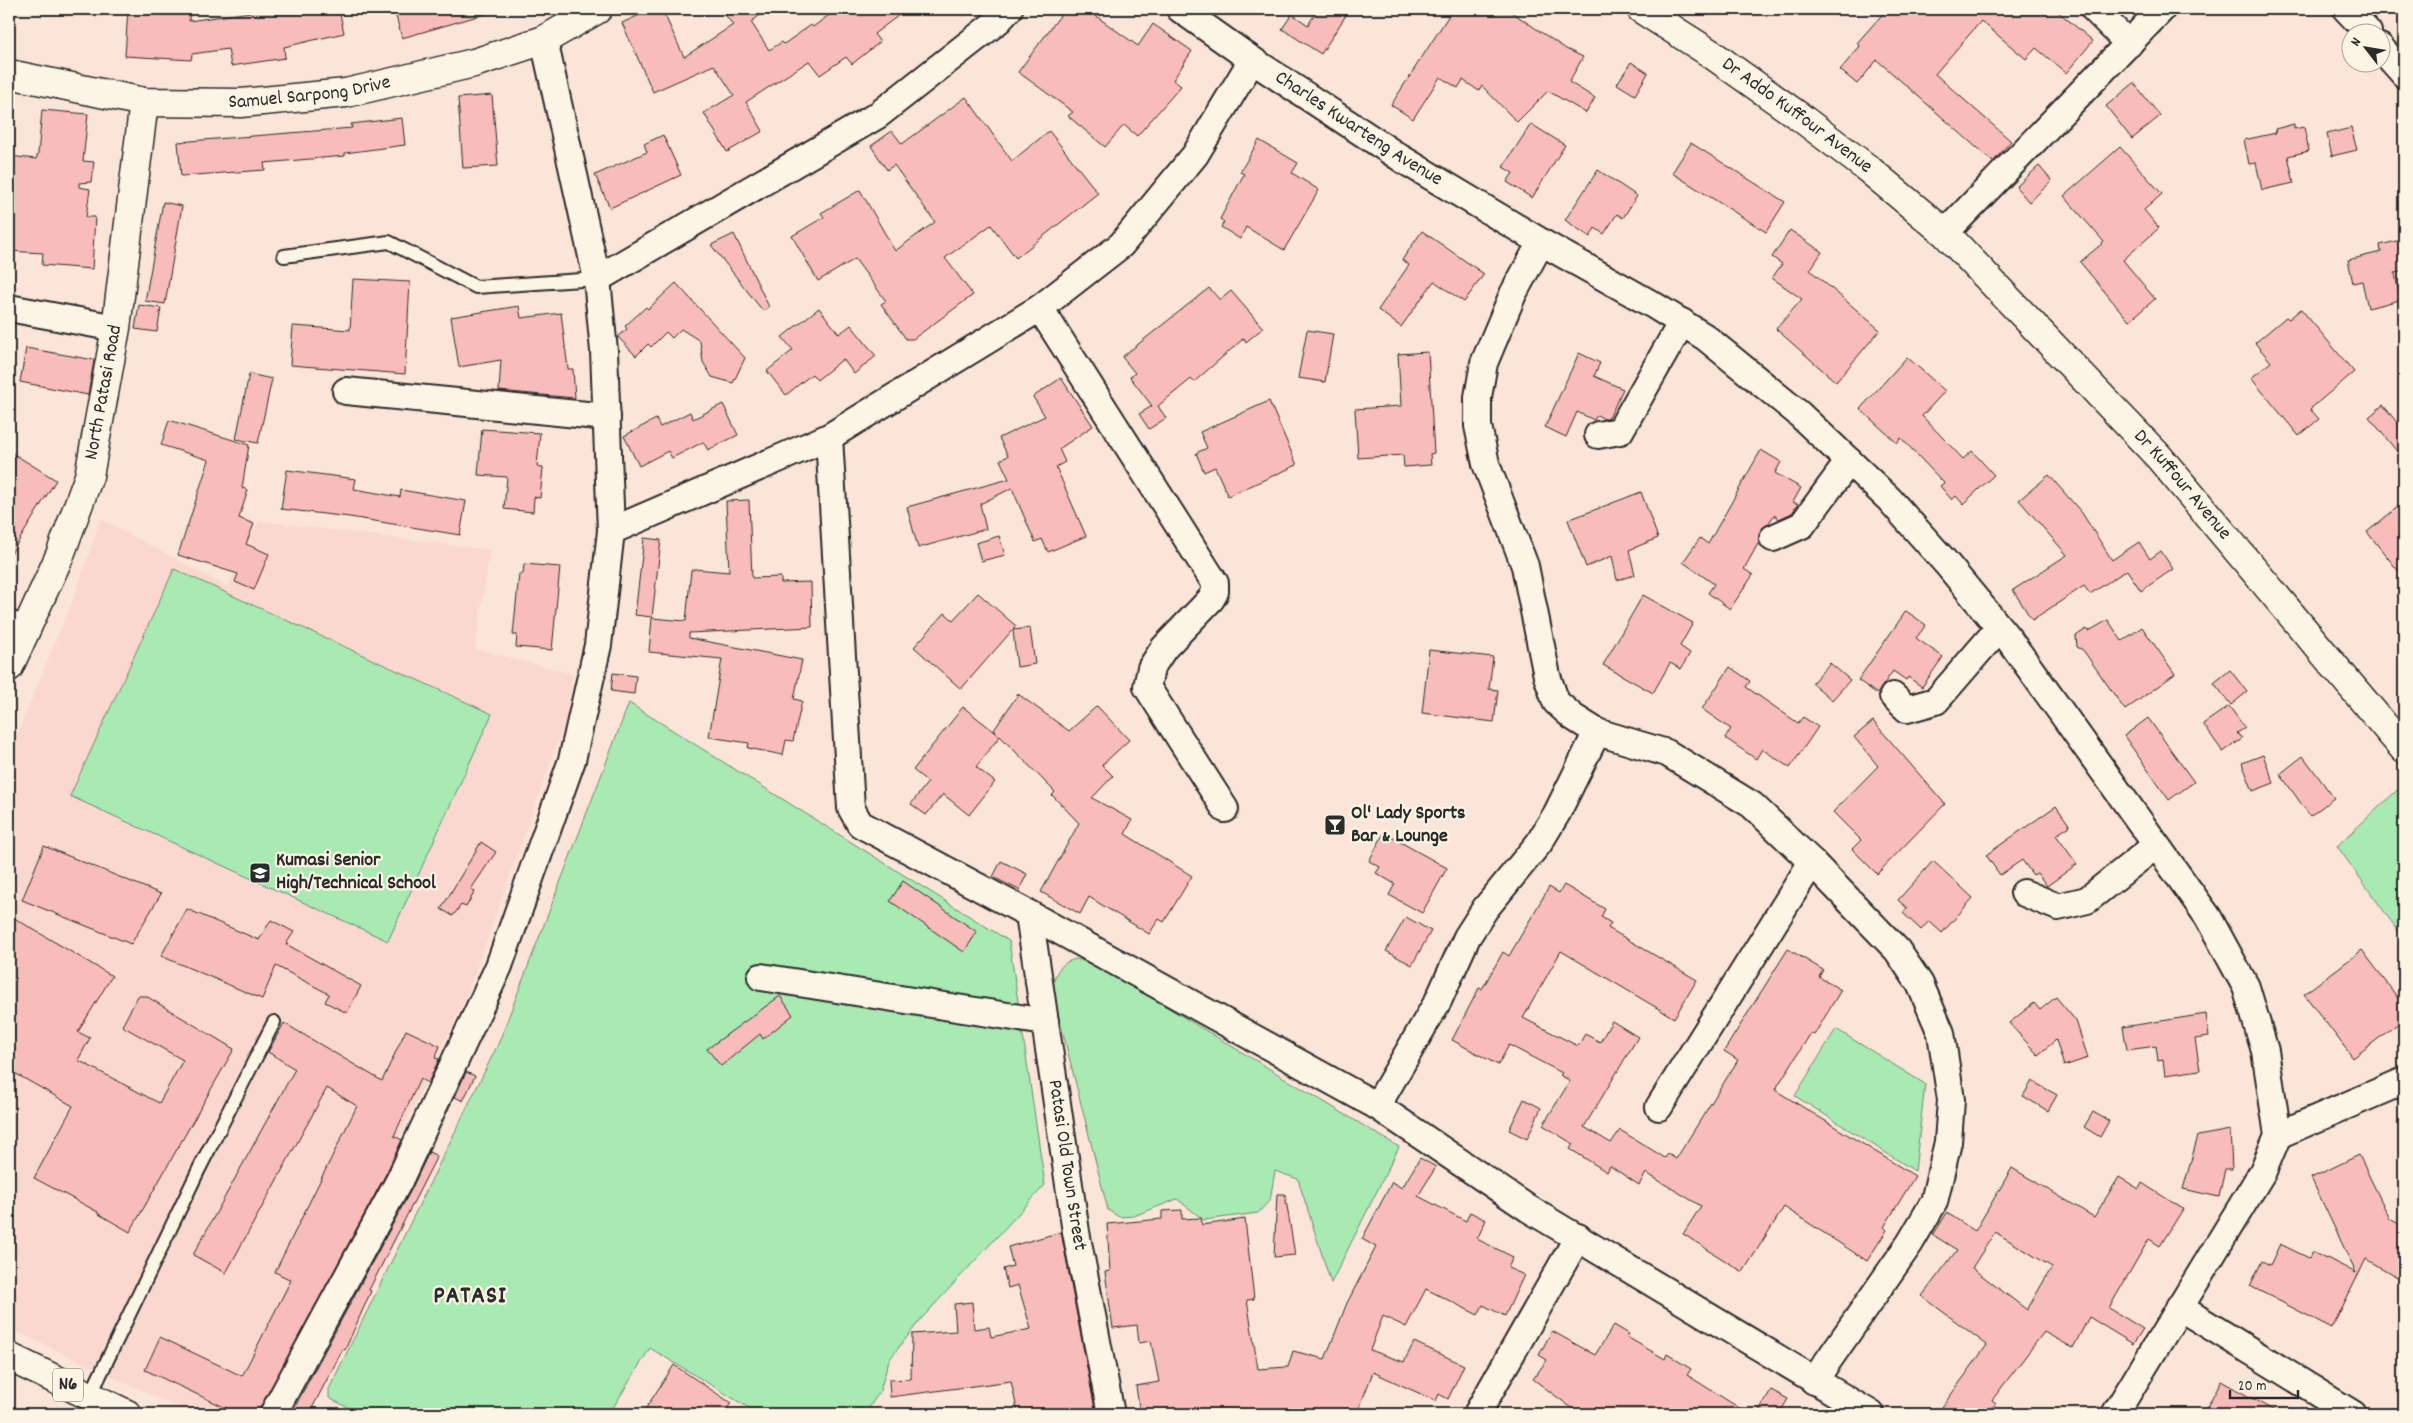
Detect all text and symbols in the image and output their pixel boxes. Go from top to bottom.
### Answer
north arrow [2340,22,2390,72]
text: N [2346,34,2367,50]
street label: Dr Addo Kuffour Avenue [1715,51,1878,181]
street label: Charles Kwarteng Avenue [1269,64,1448,194]
street label: Samuel Sarpong Drive [228,69,394,117]
street label: North Patasi Road [78,323,130,462]
street label: Dr Kuffour Avenue [2126,424,2237,547]
place label: Ol' Lady Sports Bar & Lounge [1351,800,1466,851]
bar icon: Ol' Lady Sports Bar & Lounge [1323,813,1347,837]
place label: Kumasi Senior High/Technical School [276,847,436,898]
school or university icon: Kumasi Senior High/Technical School [248,861,272,885]
street label: Patasi Old Town Street [1040,1078,1093,1253]
district label: PATASI [433,1279,507,1315]
road number: N6 [53,1368,83,1402]
scale bar [2230,1368,2298,1400]
text: 20 m [2238,1376,2266,1398]

